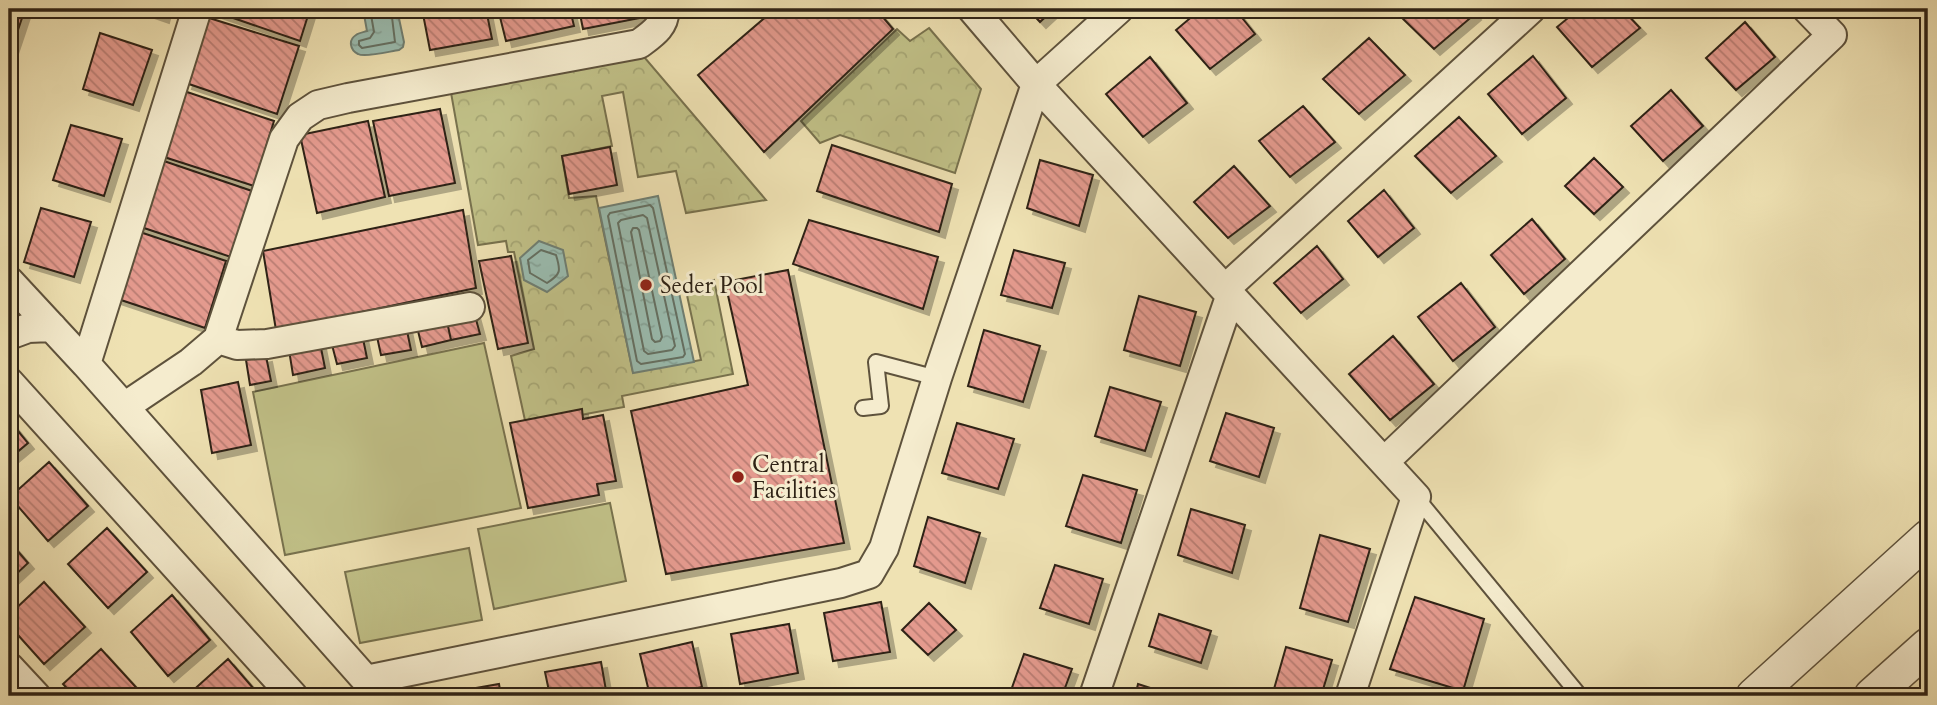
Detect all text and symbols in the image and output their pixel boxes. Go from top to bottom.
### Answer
place label: Seder Pool [660,270,764,301]
marker: Seder Pool [638,277,654,293]
place label: Central Facilities [752,449,836,506]
marker: Central Facilities [730,469,746,485]

